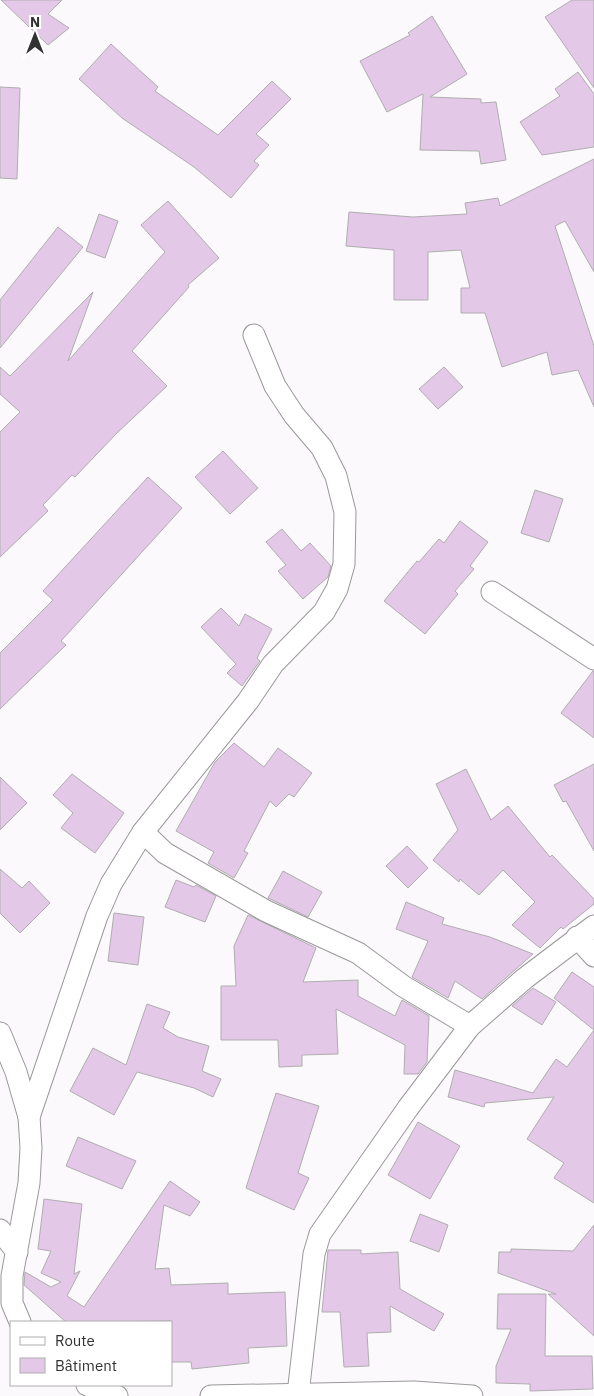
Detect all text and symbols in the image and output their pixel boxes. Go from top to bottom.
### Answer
north arrow [10,10,60,60]
text: N [30,13,40,31]
legend [10,1321,172,1386]
text: Route [55,1331,95,1350]
text: Bâtiment [55,1356,117,1375]

